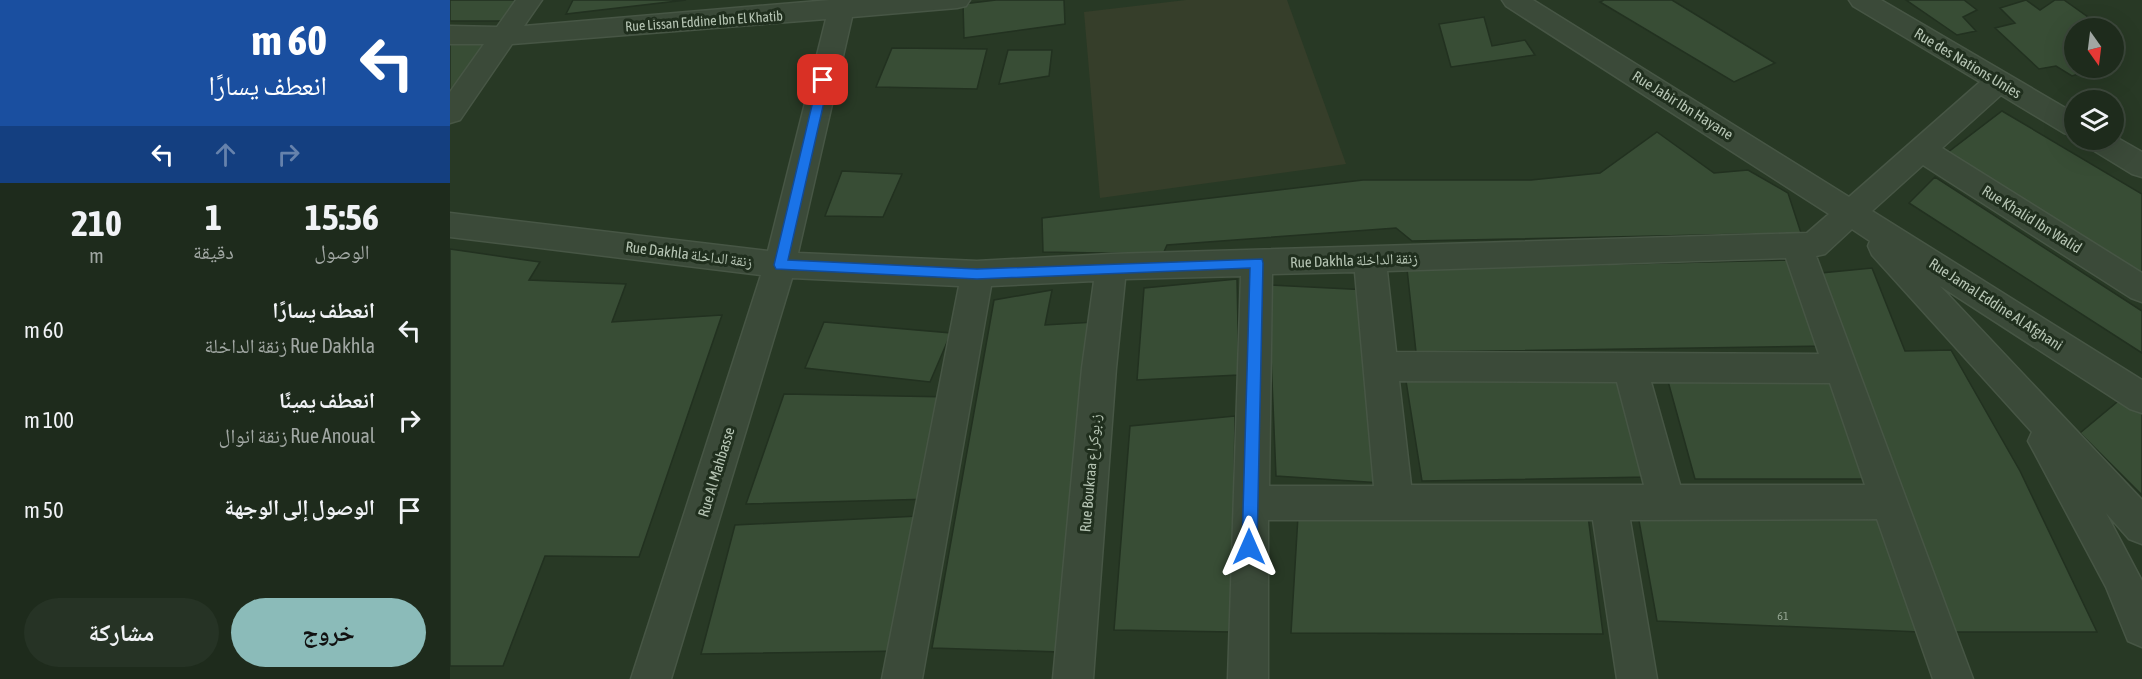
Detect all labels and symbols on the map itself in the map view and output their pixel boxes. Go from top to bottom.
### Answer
street label: Rue Lissan Eddine Ibn El Khatib [625,7,784,34]
north arrow [2064,18,2124,78]
street label: Rue des Nations Unies [1911,24,2025,102]
pin [797,54,848,105]
street label: Rue Jabir Ibn Hayane [1630,67,1737,143]
street label: Rue Khalid Ibn Walid [1979,182,2085,256]
street label: Rue Dakhla زنقة الداخلة [624,238,754,271]
street label: Rue Dakhla زنقة الداخلة [1290,249,1418,272]
street label: Rue Jamal Eddine Al Afghani [1926,254,2066,354]
street label: Rue Boukraa ز. بوكراع [1076,413,1106,533]
street label: Rue Al Mahbasse [694,425,738,519]
position arrow [1217,515,1281,579]
house number: 61 [1777,609,1789,623]

